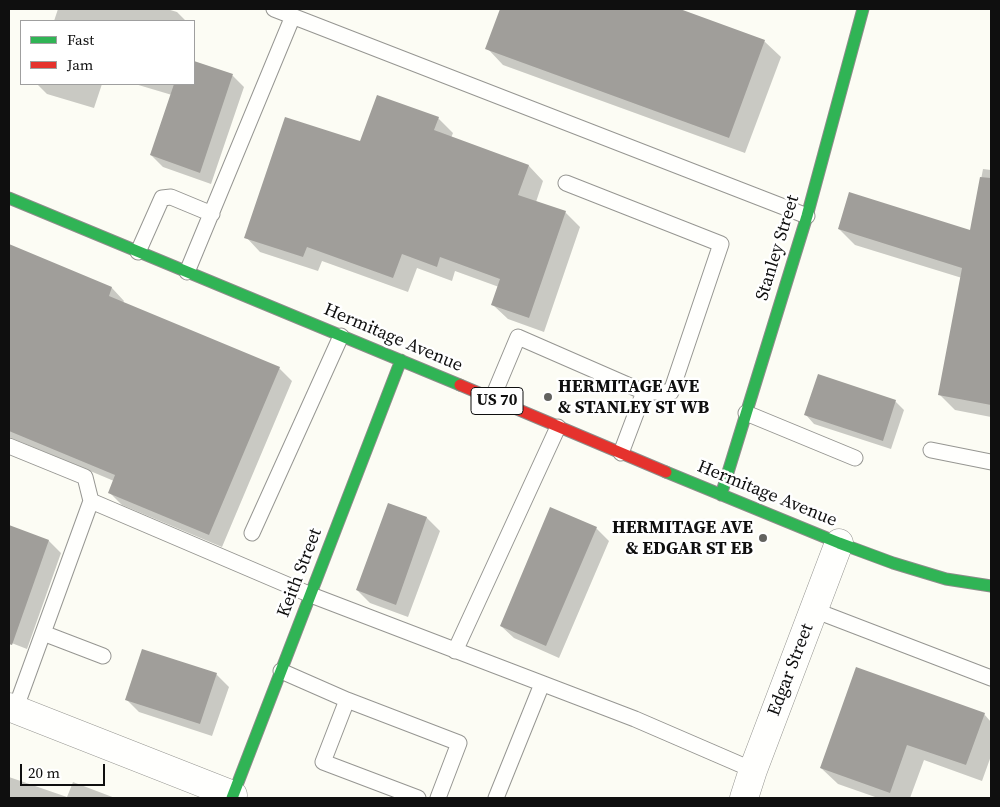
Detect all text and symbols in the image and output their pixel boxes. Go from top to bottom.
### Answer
legend [20,20,195,85]
text: Fast [67,29,94,50]
text: Jam [67,54,93,75]
street label: Stanley Street [752,193,804,303]
street label: Hermitage Avenue [320,299,466,377]
place label: HERMITAGE AVE & STANLEY ST WB [558,376,709,418]
road number: US 70 [471,388,523,414]
marker: HERMITAGE AVE & STANLEY ST WB [542,391,554,403]
street label: Hermitage Avenue [694,456,840,532]
place label: HERMITAGE AVE & EDGAR ST EB [612,517,753,560]
street label: Keith Street [273,525,327,621]
marker: HERMITAGE AVE & EDGAR ST EB [757,532,769,544]
street label: Edgar Street [763,621,819,719]
scale bar [22,754,108,786]
text: 20 m [28,762,60,783]

